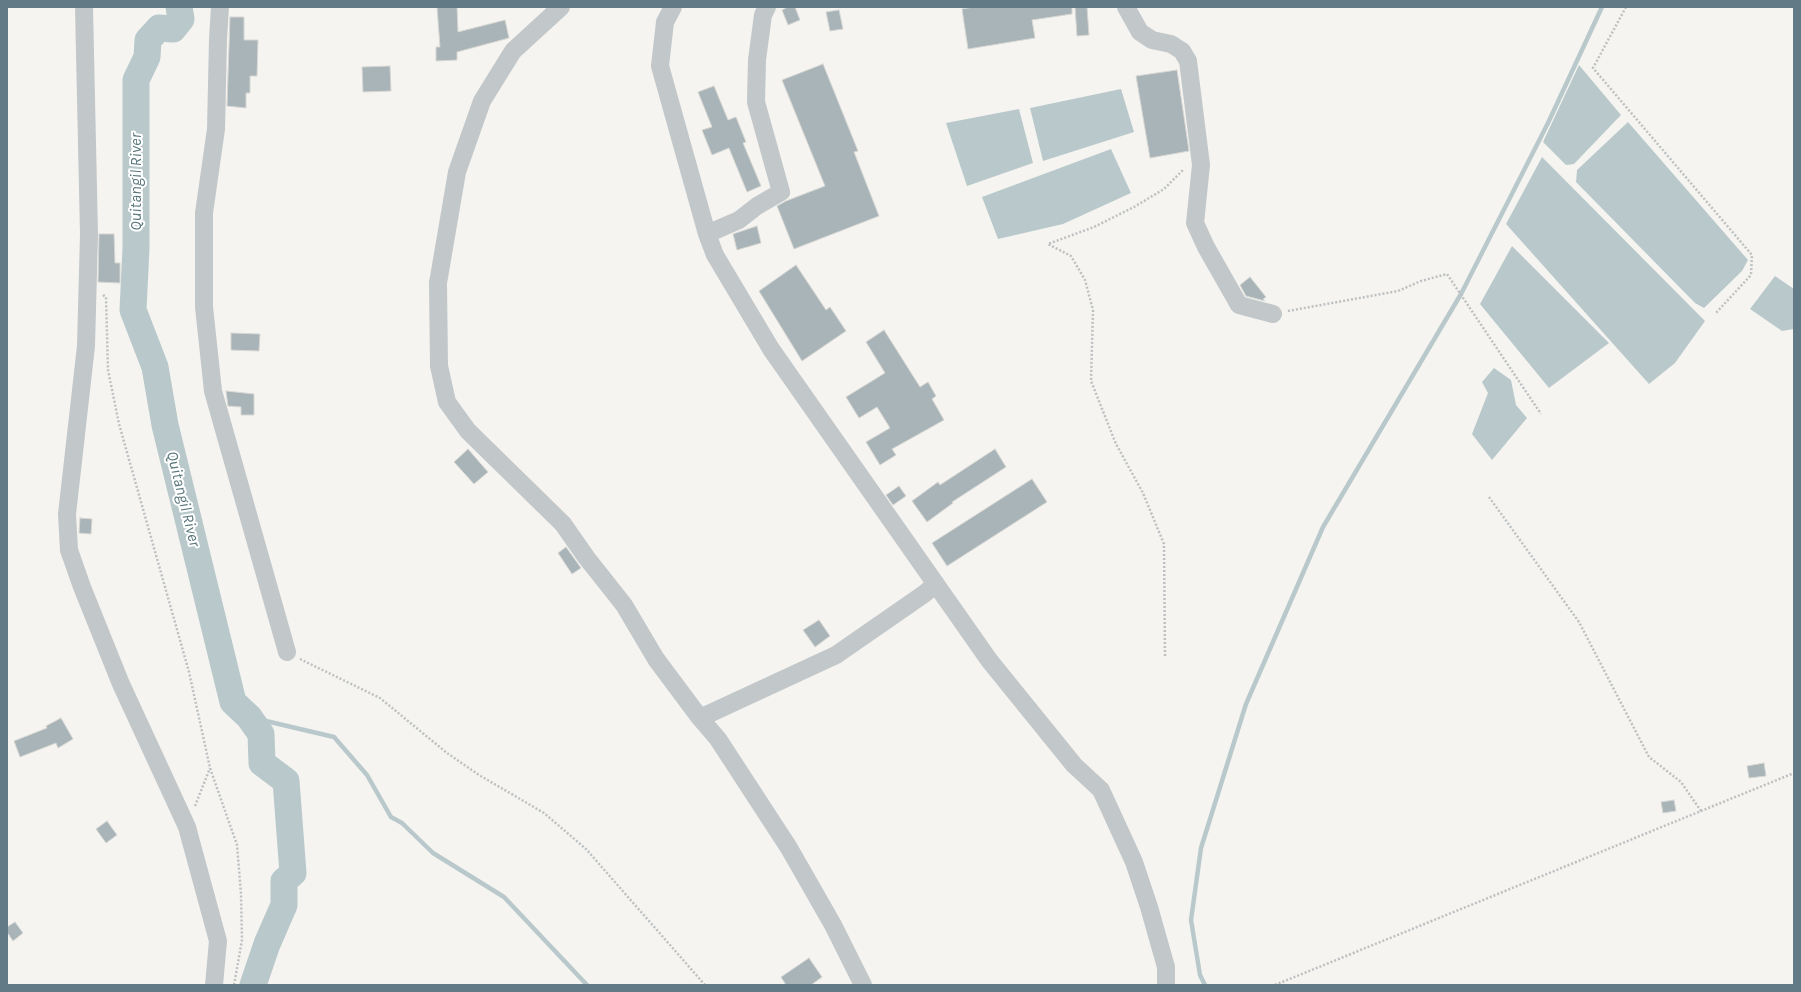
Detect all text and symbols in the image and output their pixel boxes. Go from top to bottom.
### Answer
water label: Quitangil River [126,133,146,231]
water label: Quitangil River [162,449,204,549]

